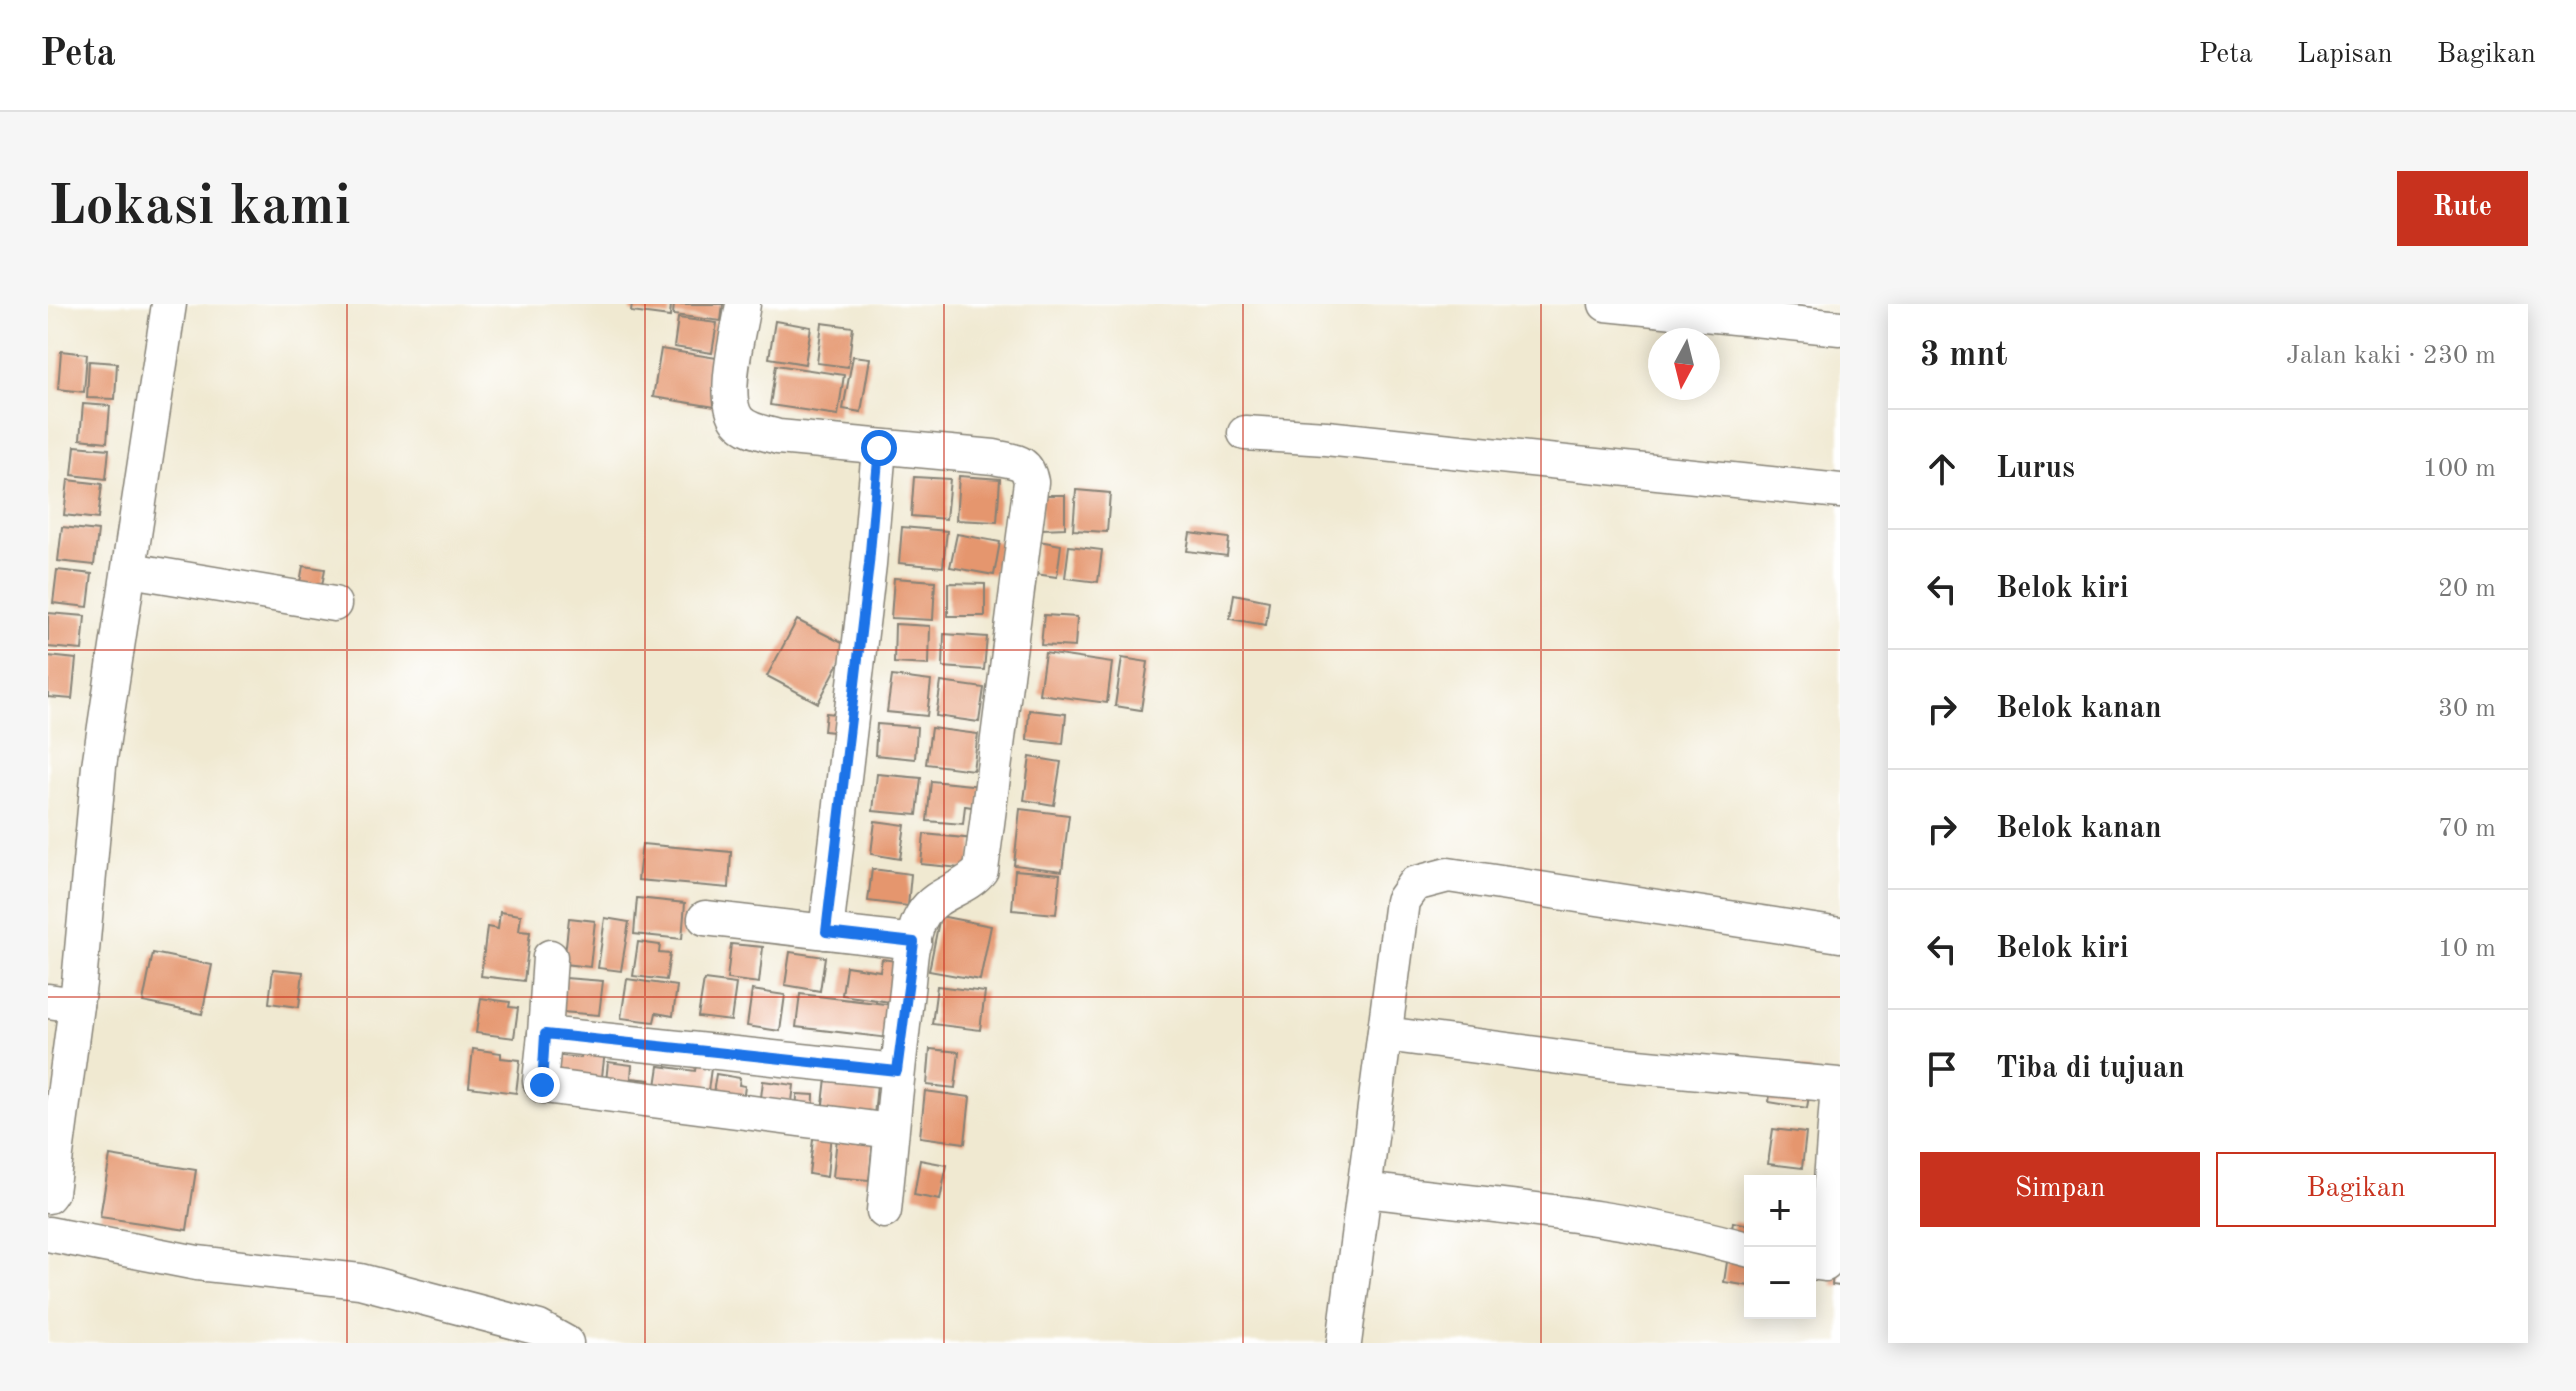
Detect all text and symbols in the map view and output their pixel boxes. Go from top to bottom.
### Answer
text: Peta [40,36,116,74]
text: Peta [2199,41,2253,69]
text: Lapisan [2297,41,2393,69]
text: Bagikan [2437,41,2536,69]
button: Rute [2397,171,2528,246]
text: Lokasi kami [48,180,351,236]
north arrow [1648,328,1720,400]
text: 3 mnt [1920,339,2008,373]
text: Jalan kaki · 230 m [2286,343,2496,369]
route start [861,430,897,466]
icon: ahead [1920,447,1964,491]
text: Lurus [1996,454,2075,484]
text: 100 m [2423,456,2496,482]
icon: left [1920,567,1964,611]
text: Belok kiri [1996,574,2129,604]
text: 20 m [2438,576,2496,602]
icon: right [1920,687,1964,731]
text: Belok kanan [1996,694,2162,724]
text: 30 m [2438,696,2496,722]
icon: right [1920,807,1964,851]
text: Belok kanan [1996,814,2162,844]
text: 70 m [2438,816,2496,842]
icon: left [1920,927,1964,971]
text: Belok kiri [1996,934,2129,964]
text: 10 m [2438,936,2496,962]
icon: arrive [1920,1047,1964,1091]
text: Tiba di tujuan [1996,1054,2185,1084]
route end [524,1067,560,1103]
button: Simpan [1920,1152,2200,1227]
button: Bagikan [2216,1152,2496,1227]
map controls [1744,1175,1816,1319]
button: + [1744,1175,1816,1247]
button: − [1744,1247,1816,1319]

